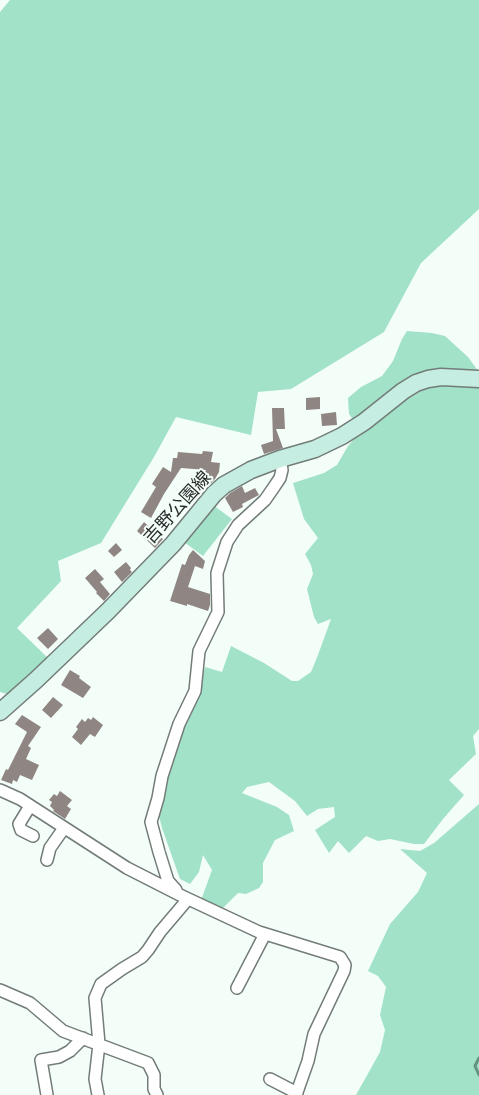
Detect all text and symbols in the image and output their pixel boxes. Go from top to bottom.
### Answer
street label: 吉野公園線 [140,467,216,549]

